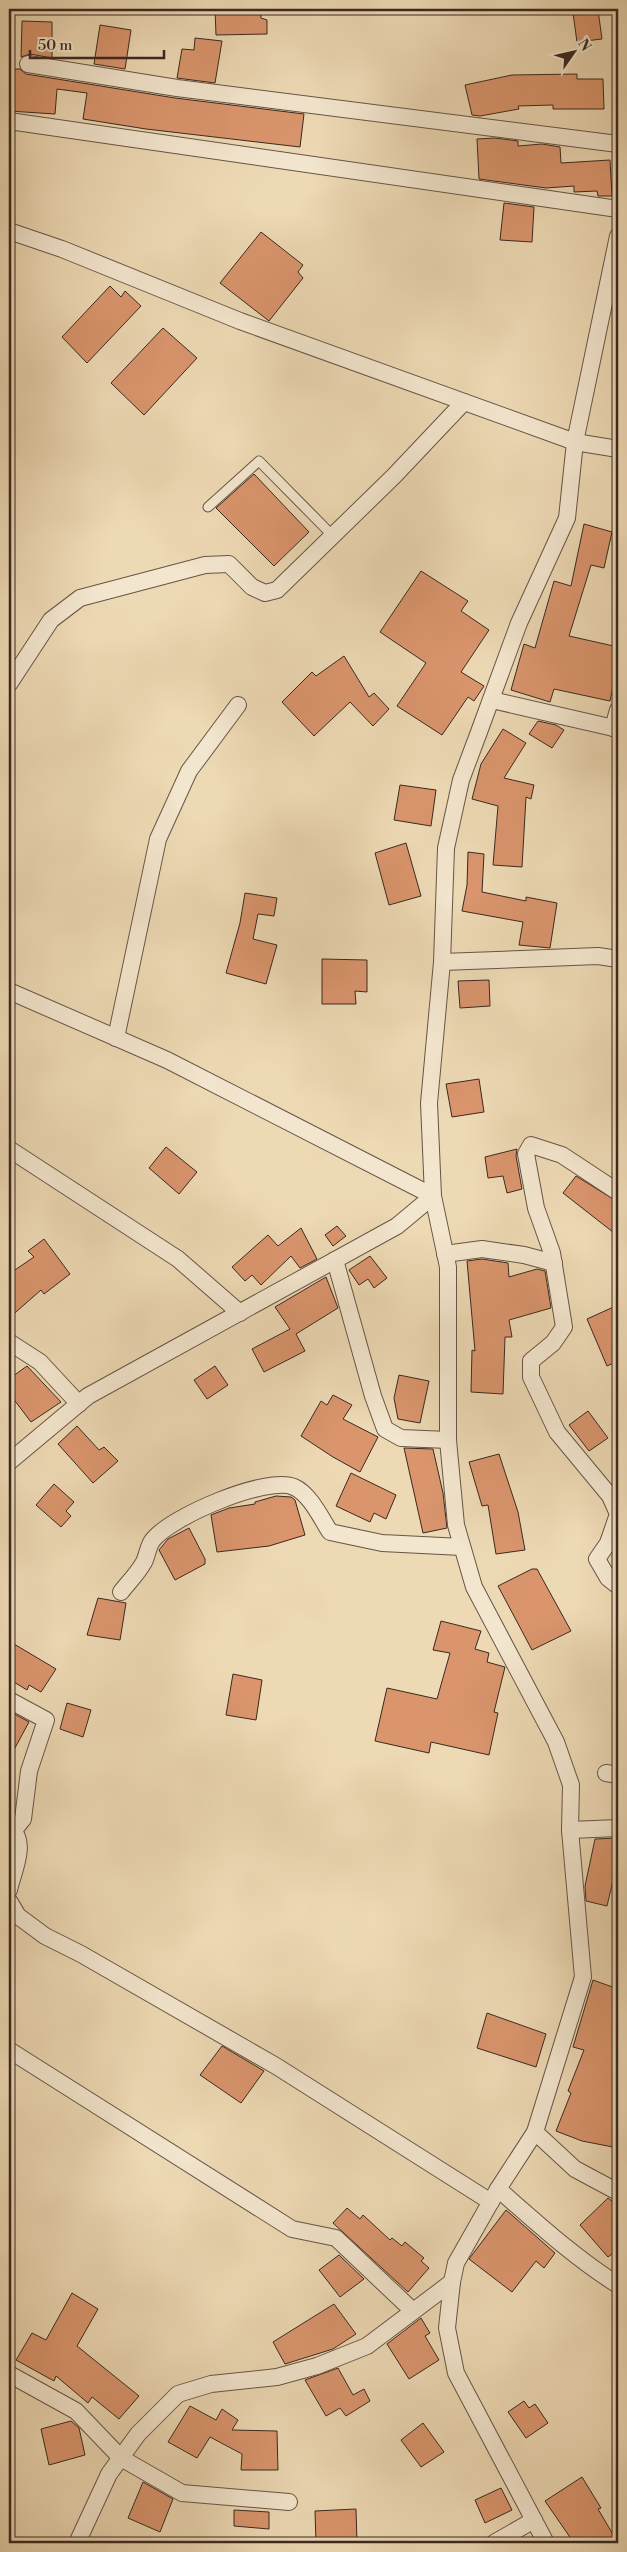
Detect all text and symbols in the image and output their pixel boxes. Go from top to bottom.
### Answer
scale bar [30,28,164,60]
north arrow [550,28,600,78]
text: 50 m [38,36,72,55]
text: N [573,36,595,55]

